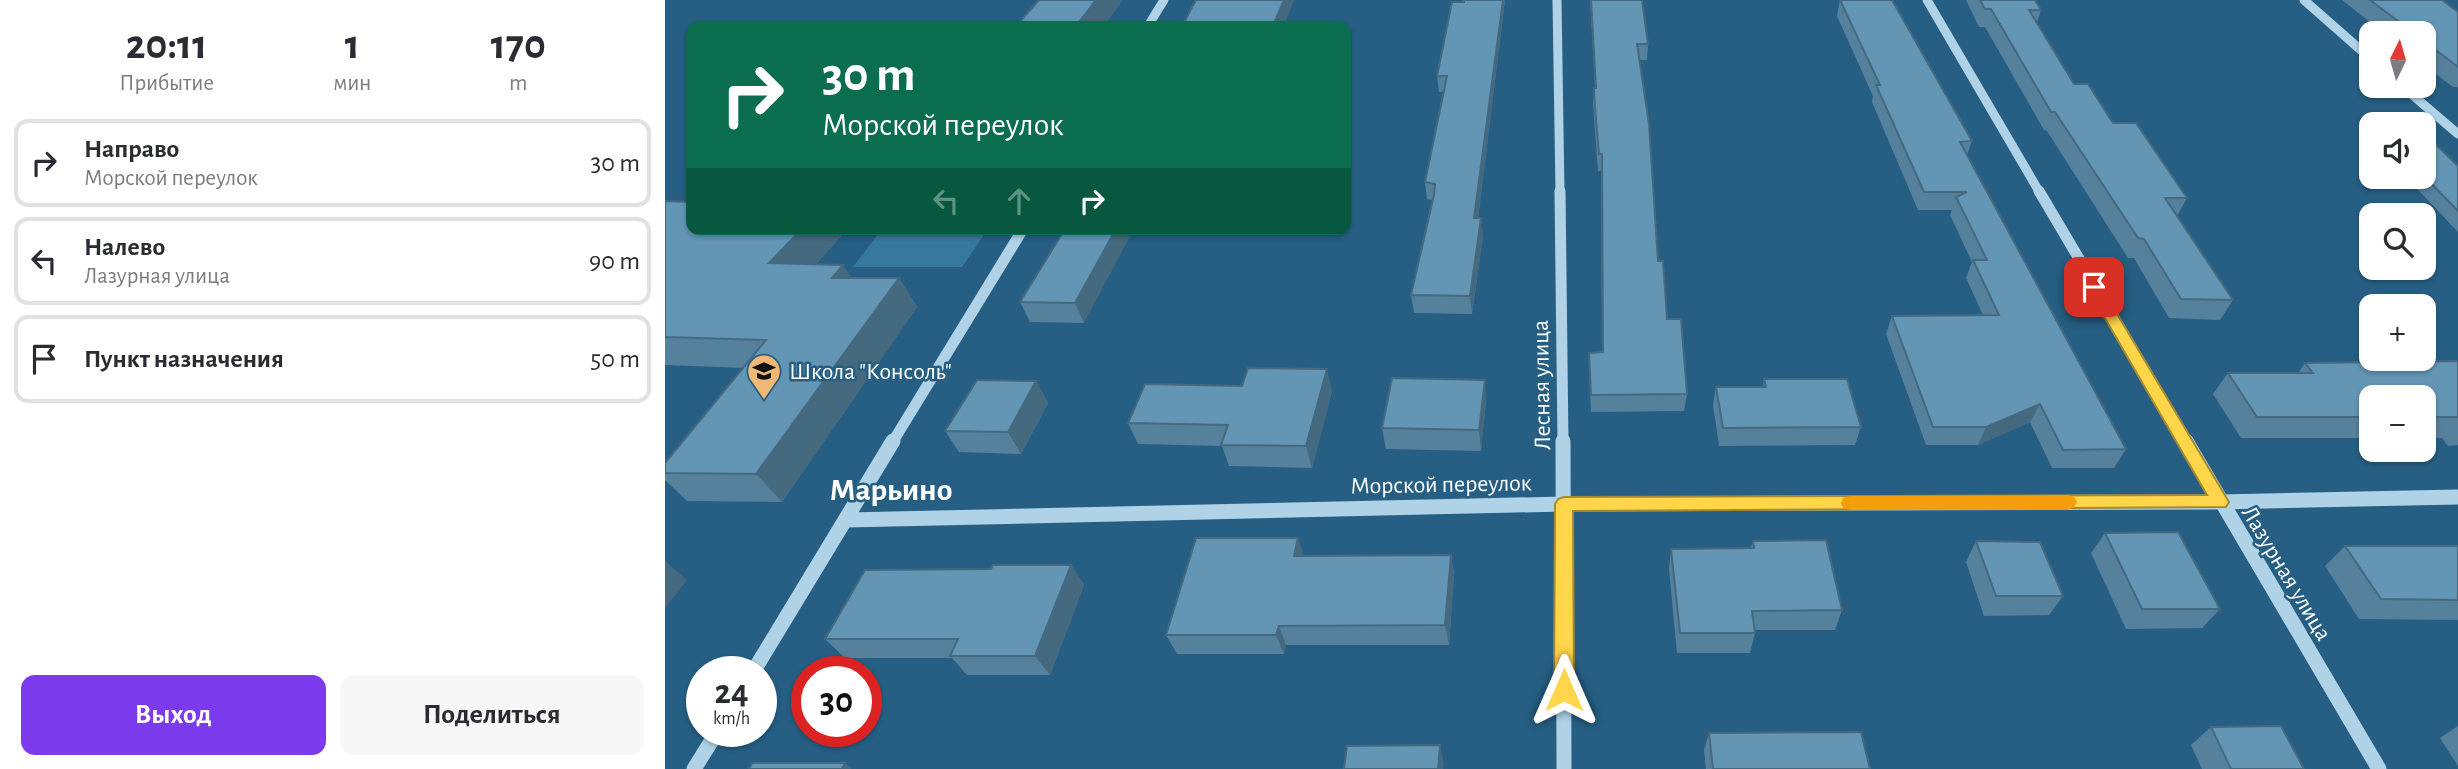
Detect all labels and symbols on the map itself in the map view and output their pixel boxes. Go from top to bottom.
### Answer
north arrow [2359,21,2436,98]
pin [2064,257,2124,317]
street label: Лесная улица [1529,320,1555,450]
school or university icon: Школа "Консоль" [745,352,783,401]
place label: Школа "Консоль" [789,360,952,384]
street label: Морской переулок [1350,471,1532,499]
district label: Марьино [830,474,952,506]
street label: Лазурная улица [2237,502,2336,645]
position arrow [1527,653,1601,727]
speed limit sign: 30 [791,656,882,747]

